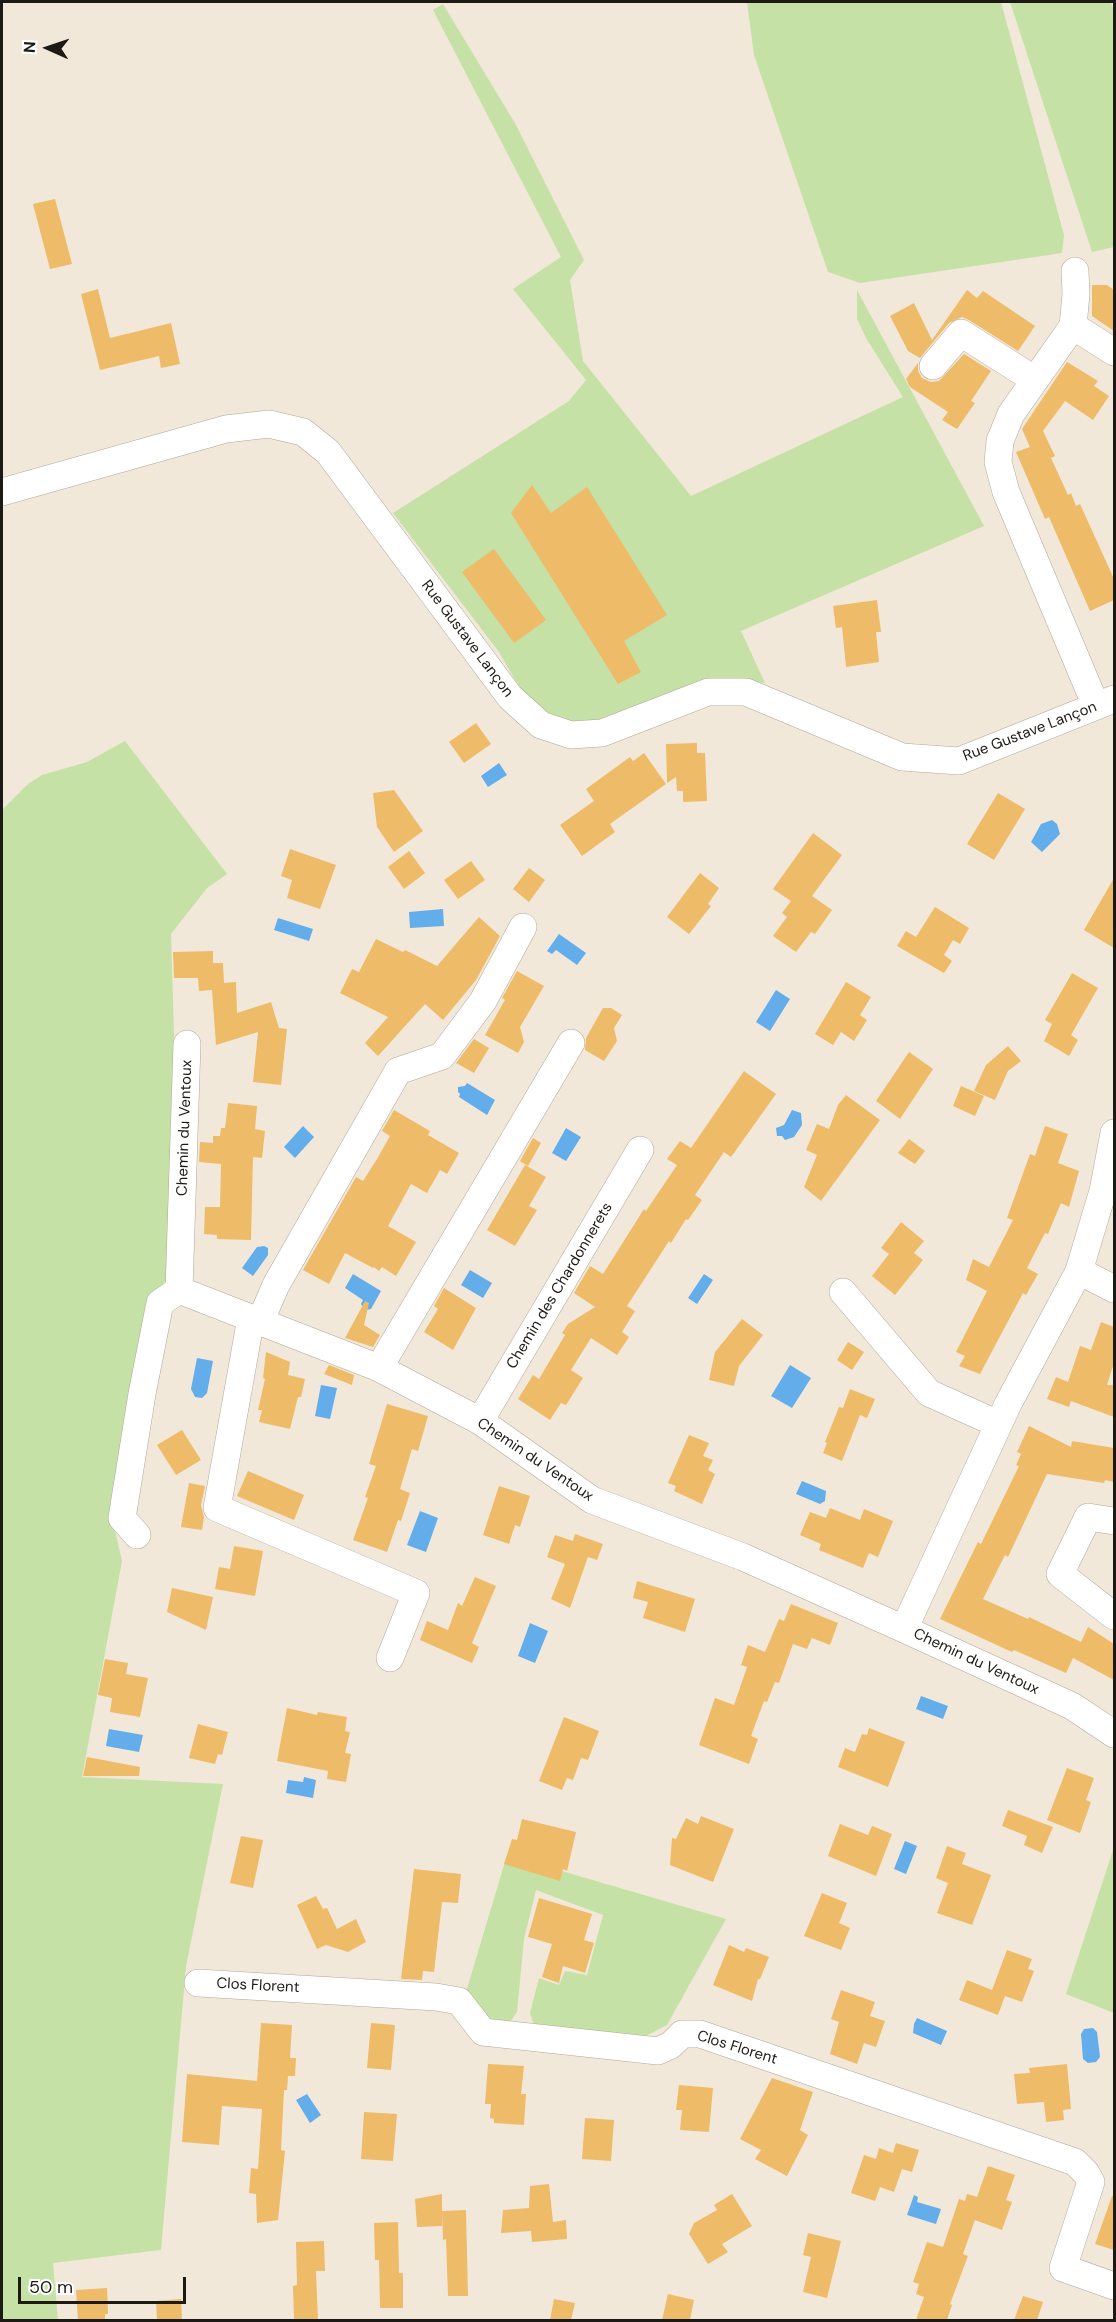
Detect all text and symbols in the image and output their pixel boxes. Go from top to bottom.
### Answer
north arrow [18,18,78,78]
text: N [19,41,40,53]
street label: Rue Gustave Lançon [417,577,517,701]
street label: Rue Gustave Lançon [961,698,1099,766]
street label: Chemin du Ventoux [174,1060,196,1196]
street label: Chemin des Chardonnerets [503,1200,617,1372]
street label: Chemin du Ventoux [473,1414,597,1506]
street label: Chemin du Ventoux [910,1625,1042,1699]
street label: Clos Florent [216,1975,300,1997]
street label: Clos Florent [695,2027,779,2069]
scale bar [21,2265,189,2303]
text: 50 m [29,2275,73,2299]

